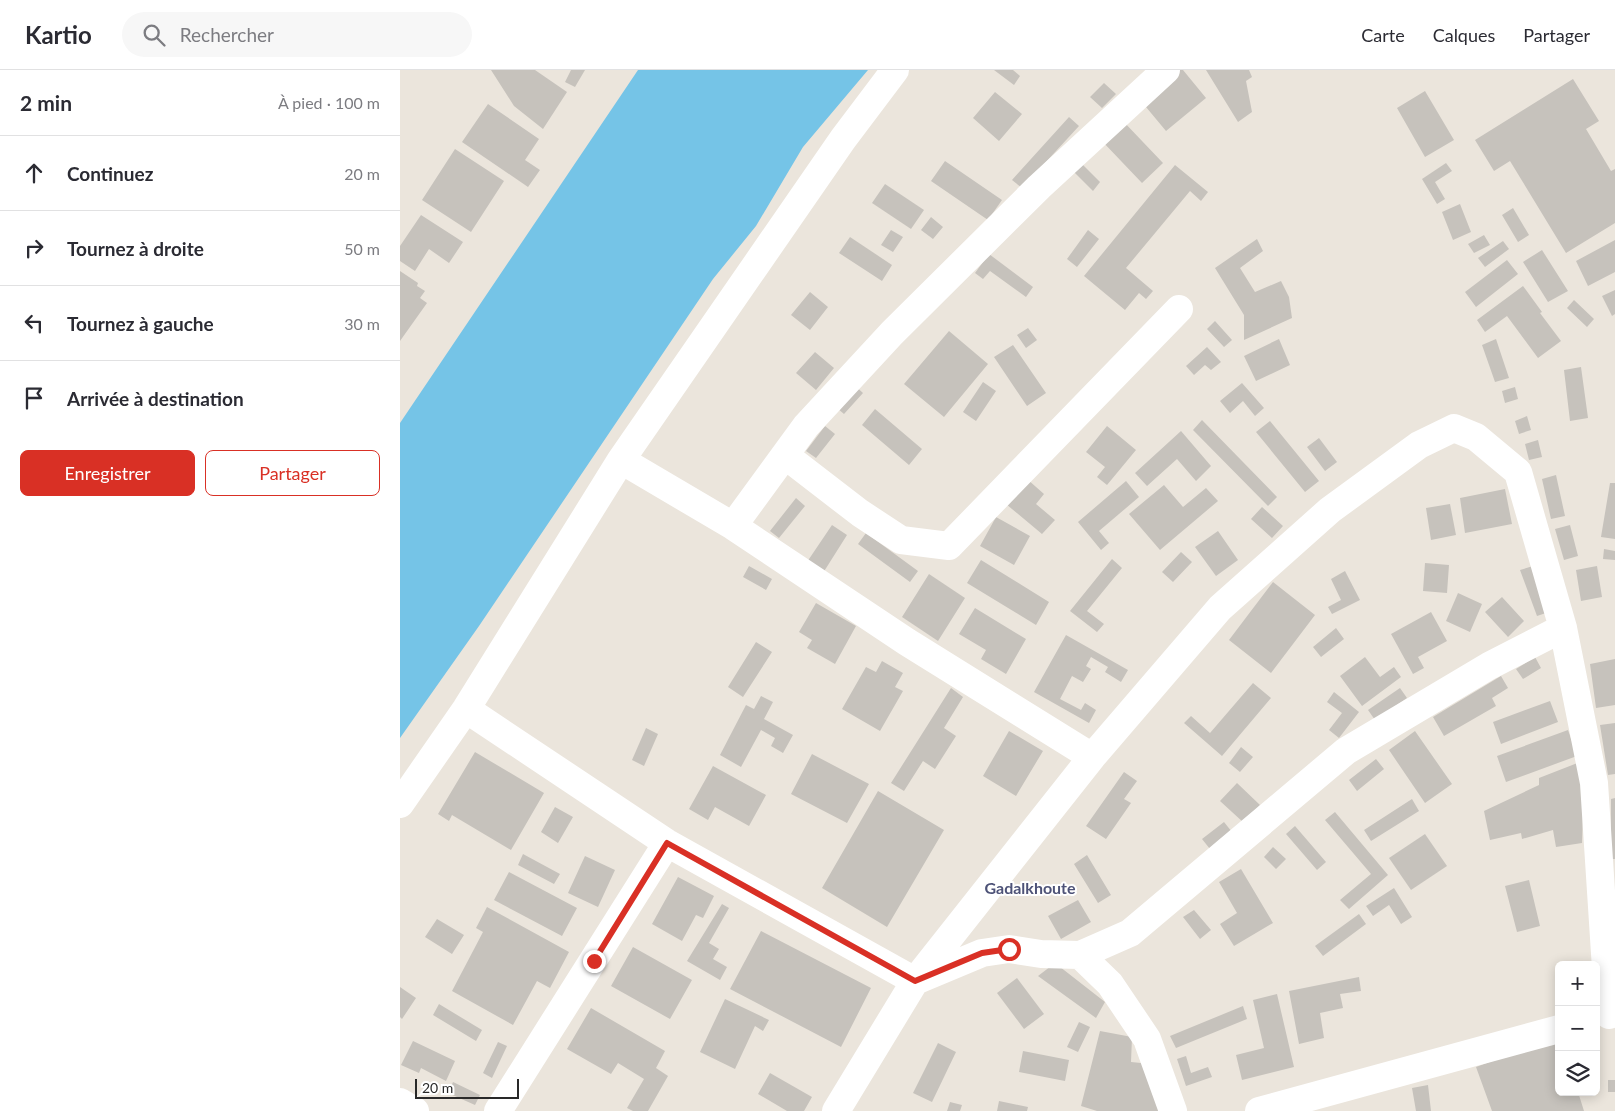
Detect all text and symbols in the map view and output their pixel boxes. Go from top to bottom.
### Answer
search box [122,12,472,57]
text: Kartio [25,20,92,49]
icon: search [140,21,168,49]
text: Rechercher [180,23,274,46]
text: Carte [1361,24,1405,46]
text: Calques [1433,24,1495,46]
text: Partager [1523,24,1590,46]
text: 2 min [20,90,72,115]
text: À pied · 100 m [278,93,380,112]
icon: ahead [20,159,48,187]
text: Continuez [67,162,153,185]
text: 20 m [344,164,380,183]
icon: right [20,234,48,262]
text: Tournez à droite [67,237,204,260]
text: 50 m [344,239,380,258]
icon: left [20,309,48,337]
text: Tournez à gauche [67,312,214,335]
text: 30 m [344,314,380,333]
icon: arrive [20,384,48,412]
text: Arrivée à destination [67,387,244,410]
button: Enregistrer [20,450,195,496]
button: Partager [205,450,380,496]
district label: Gadalkhoute [984,878,1076,897]
route start [998,938,1021,961]
route end [583,950,606,973]
map controls [1555,961,1600,1096]
button: + [1555,961,1600,1006]
button: − [1555,1006,1600,1051]
button: layers [1555,1051,1600,1096]
scale bar [415,1076,519,1099]
text: 20 m [422,1079,453,1096]

